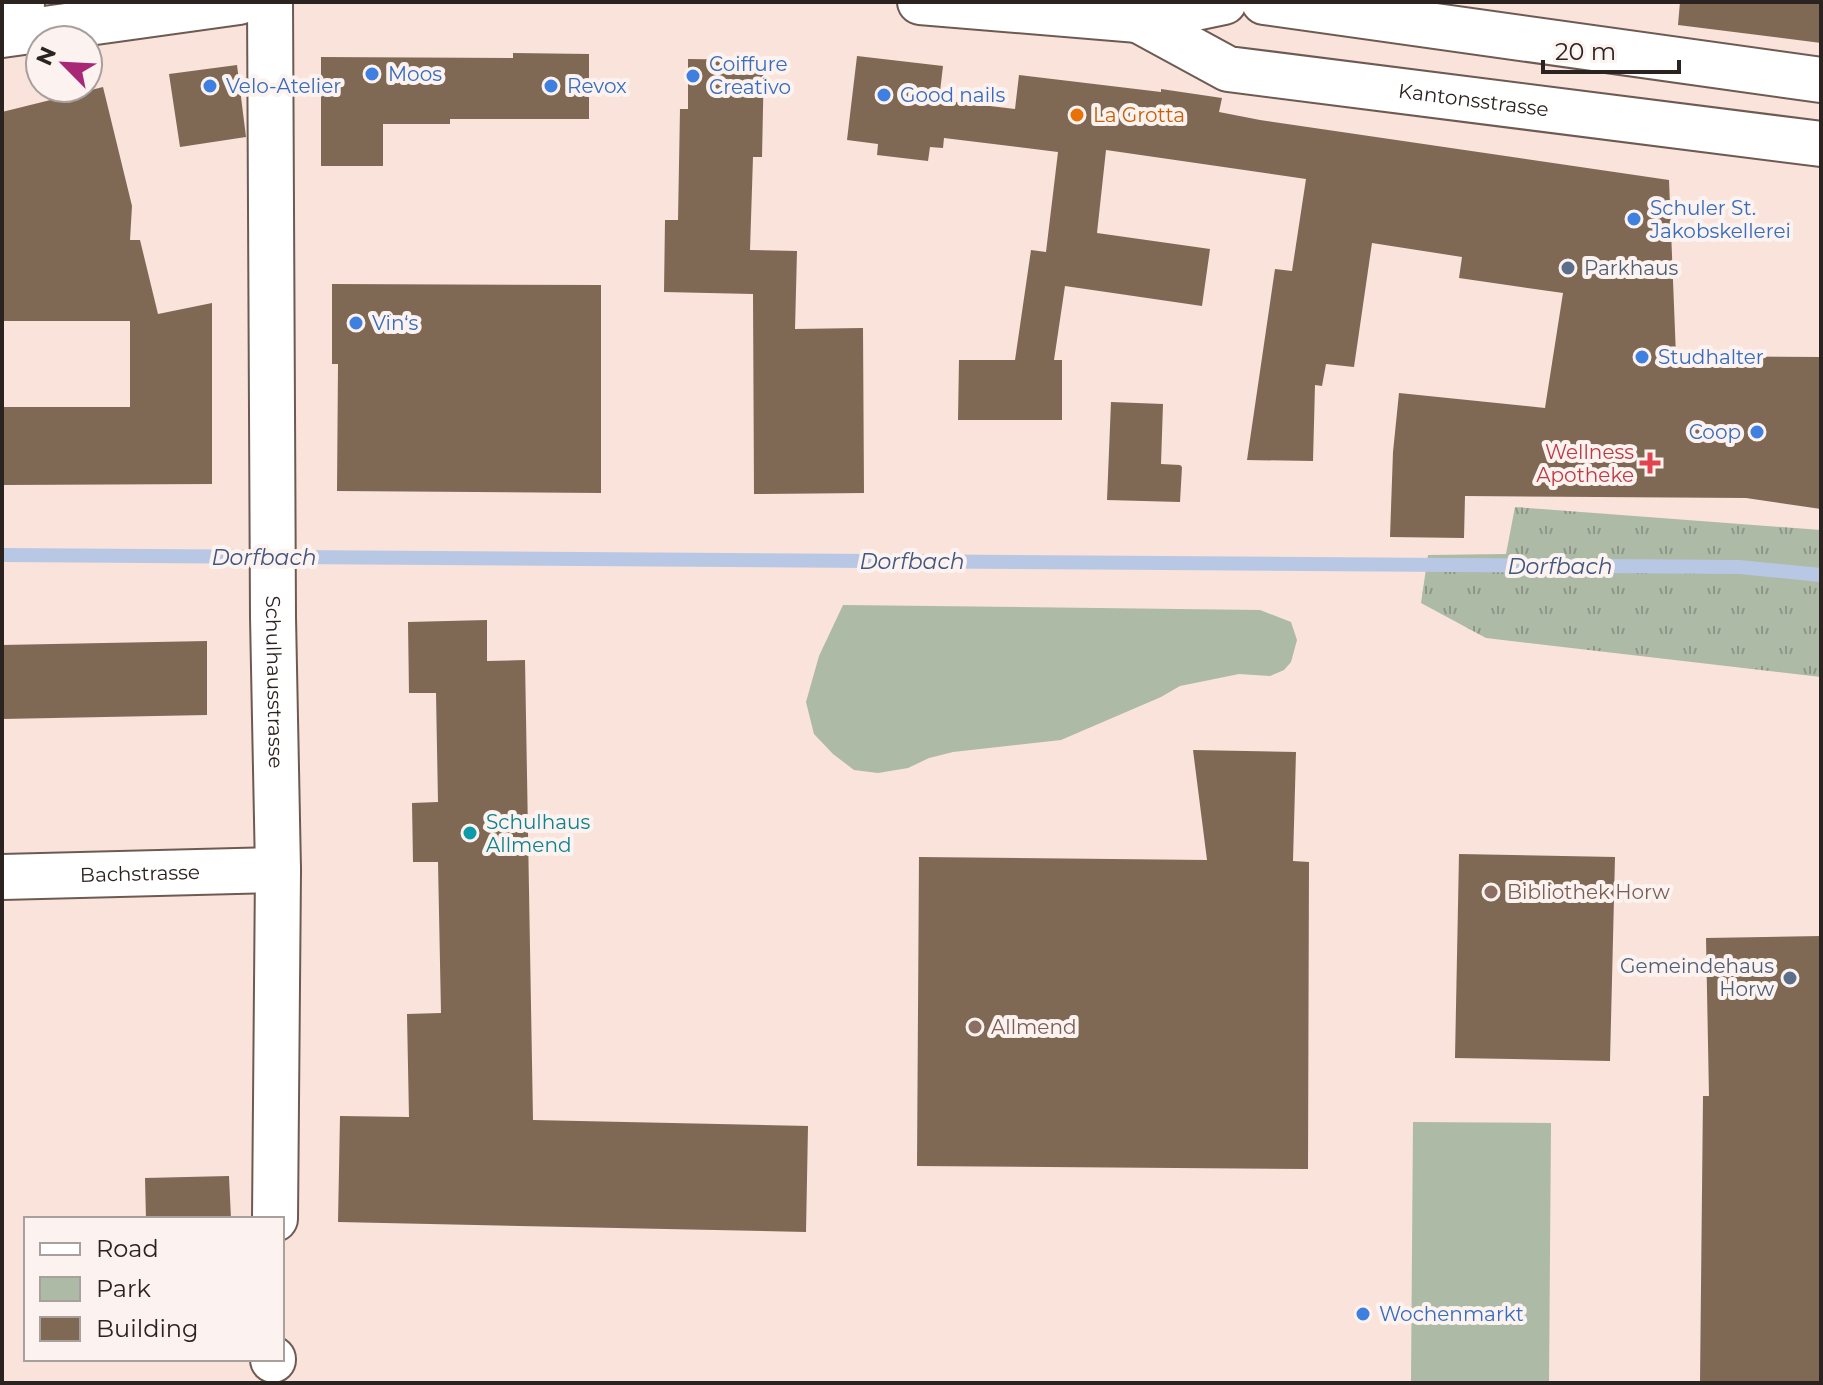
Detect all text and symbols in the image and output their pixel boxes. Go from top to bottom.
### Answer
north arrow [24,24,104,104]
scale bar [1543,24,1679,74]
text: 20 m [1555,37,1616,66]
text: N [30,42,62,70]
place label: Coiffure Creativo [709,52,791,99]
place label: Moos [388,62,442,86]
marker: Moos [363,65,381,83]
marker: Coiffure Creativo [684,67,702,85]
place label: Velo-Atelier [226,74,341,98]
place label: Revox [567,74,627,98]
marker: Velo-Atelier [201,77,219,95]
marker: Revox [542,77,560,95]
street label: Kantonsstrasse [1397,79,1550,121]
place label: Good nails [900,83,1005,107]
marker: Good nails [875,86,893,104]
place label: La Grotta [1093,103,1185,127]
marker: La Grotta [1068,106,1086,124]
place label: Schuler St. Jakobskellerei [1649,196,1791,243]
marker: Schuler St. Jakobskellerei [1625,210,1643,228]
place label: Parkhaus [1584,256,1678,280]
marker: Parkhaus [1559,259,1577,277]
place label: Vin‘s [372,311,418,335]
marker: Vin‘s [347,314,365,332]
place label: Studhalter [1658,345,1764,369]
marker: Studhalter [1633,348,1651,366]
place label: Coop [1689,420,1741,444]
marker: Coop [1748,423,1766,441]
place label: Wellness Apotheke [1536,440,1634,487]
marker: Wellness Apotheke [1641,454,1659,472]
water label: Dorfbach [211,544,317,571]
water label: Dorfbach [859,548,965,575]
water label: Dorfbach [1507,553,1613,580]
street label: Schulhausstrasse [261,595,288,769]
place label: Schulhaus Allmend [486,810,591,857]
marker: Schulhaus Allmend [461,824,479,842]
street label: Bachstrasse [80,860,200,887]
place label: Bibliothek Horw [1507,880,1670,904]
marker: Bibliothek Horw [1482,883,1500,901]
place label: Gemeindehaus Horw [1620,954,1774,1001]
marker: Gemeindehaus Horw [1781,969,1799,987]
place label: Allmend [991,1015,1076,1039]
marker: Allmend [966,1018,984,1036]
legend [24,1217,284,1361]
text: Road [96,1234,159,1263]
text: Park [96,1274,151,1303]
place label: Wochenmarkt [1379,1302,1524,1326]
marker: Wochenmarkt [1354,1305,1372,1323]
text: Building [96,1314,199,1343]

